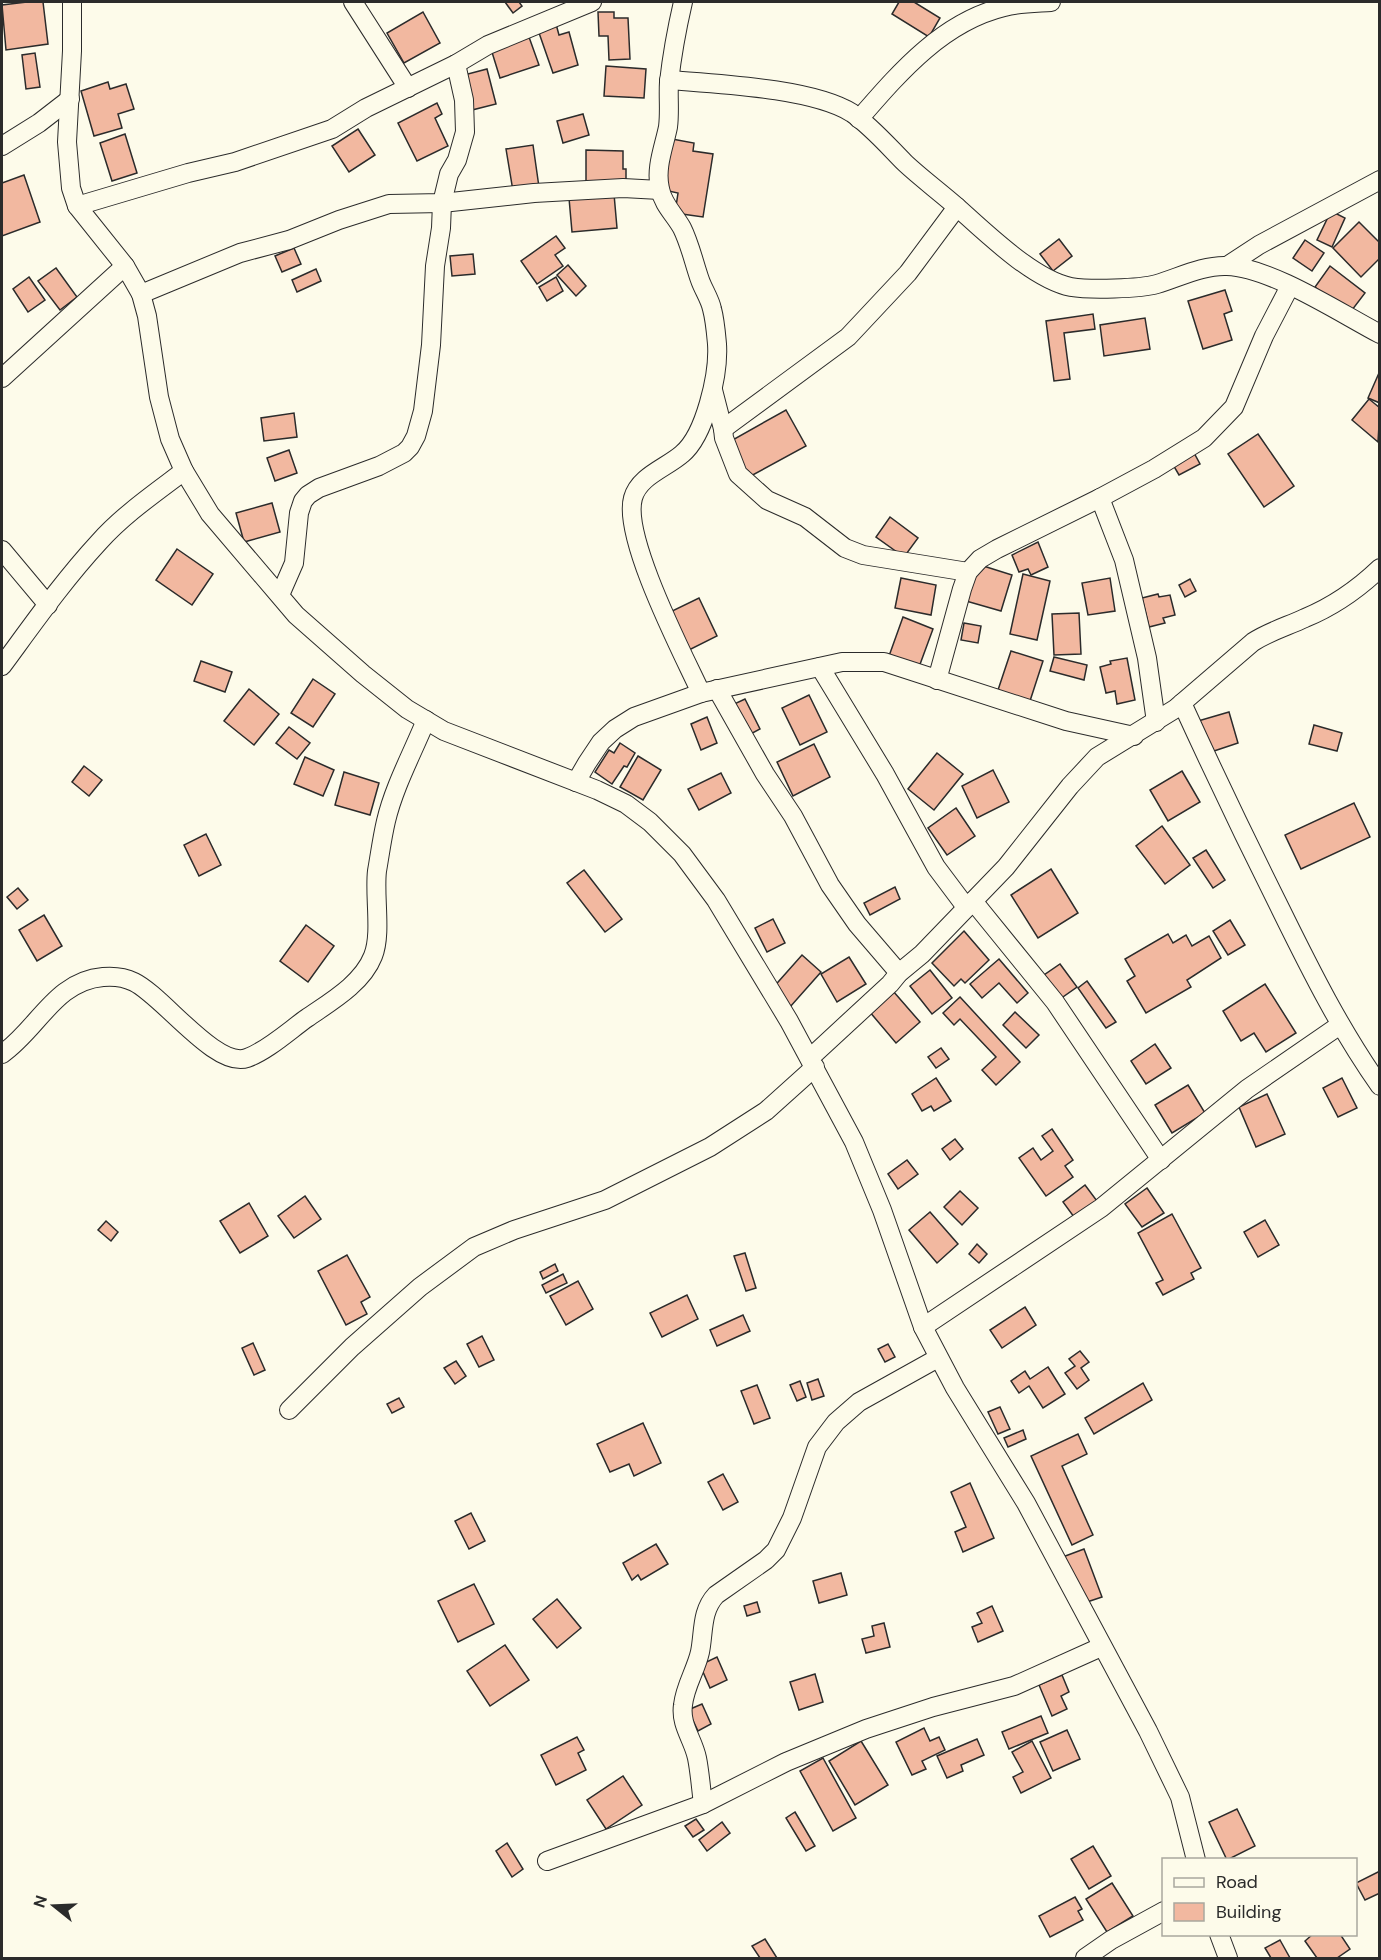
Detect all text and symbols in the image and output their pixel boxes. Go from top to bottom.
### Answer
legend [1162,1858,1357,1936]
text: Road [1216,1870,1258,1894]
north arrow [24,1876,84,1936]
text: N [28,1893,52,1910]
text: Building [1216,1900,1281,1924]

